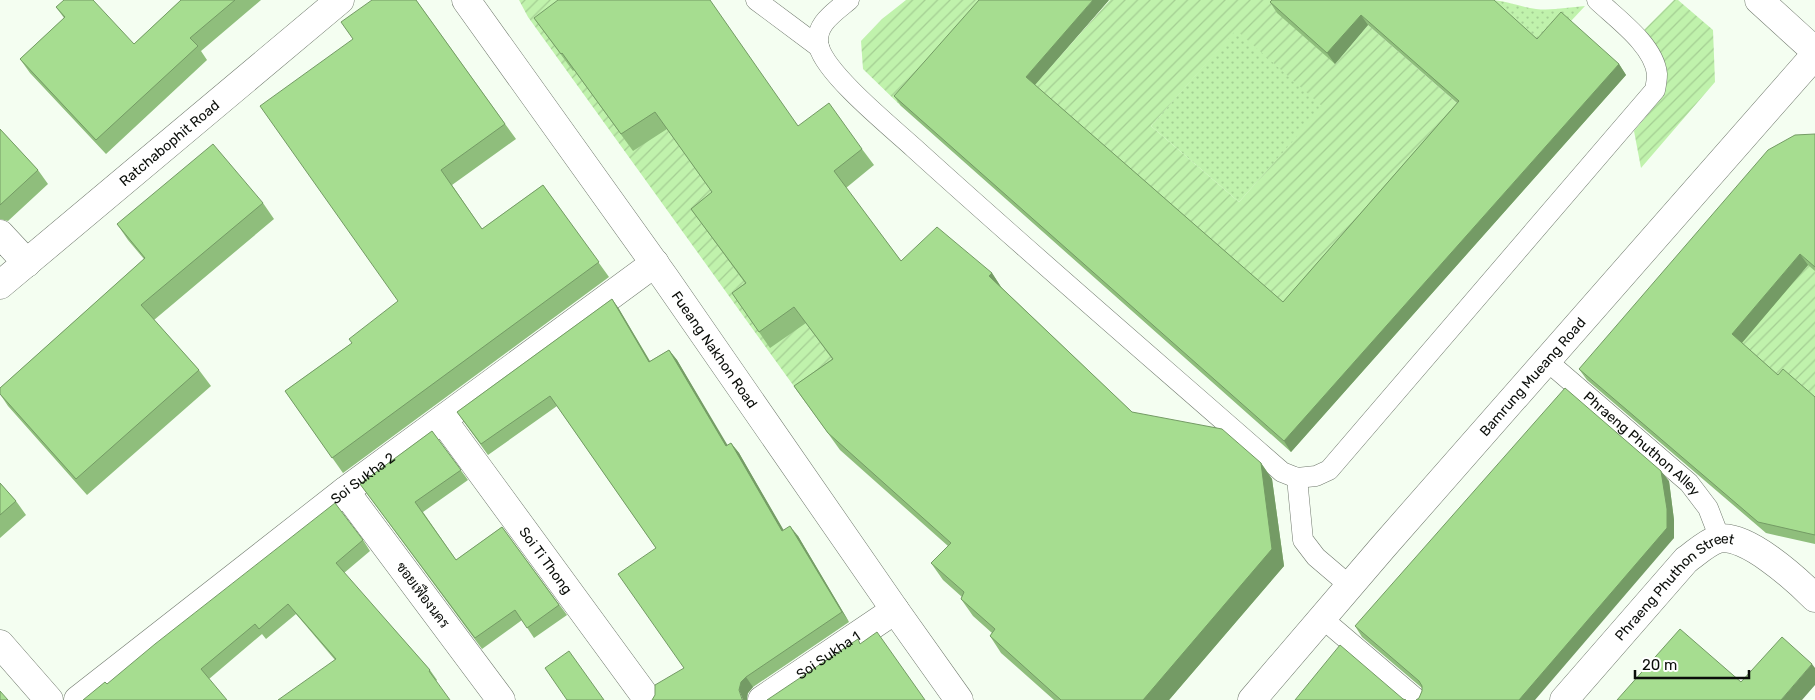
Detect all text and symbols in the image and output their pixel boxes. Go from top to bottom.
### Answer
street label: Ratchabophit Road [116,97,223,190]
street label: Fueang Nakhon Road [668,288,761,412]
street label: Bamrung Mueang Road [1476,314,1589,440]
street label: Phraeng Phuthon Alley [1580,388,1704,500]
street label: Soi Sukha 2 [327,449,399,508]
street label: Soi Ti Thong [515,524,576,598]
street label: Phraeng Phuthon Street [1611,530,1736,644]
street label: ซอยเฟืองนคร [392,558,454,632]
street label: Soi Sukha 1 [793,628,864,683]
scale bar [1635,648,1749,680]
text: 20 m [1642,656,1677,674]

